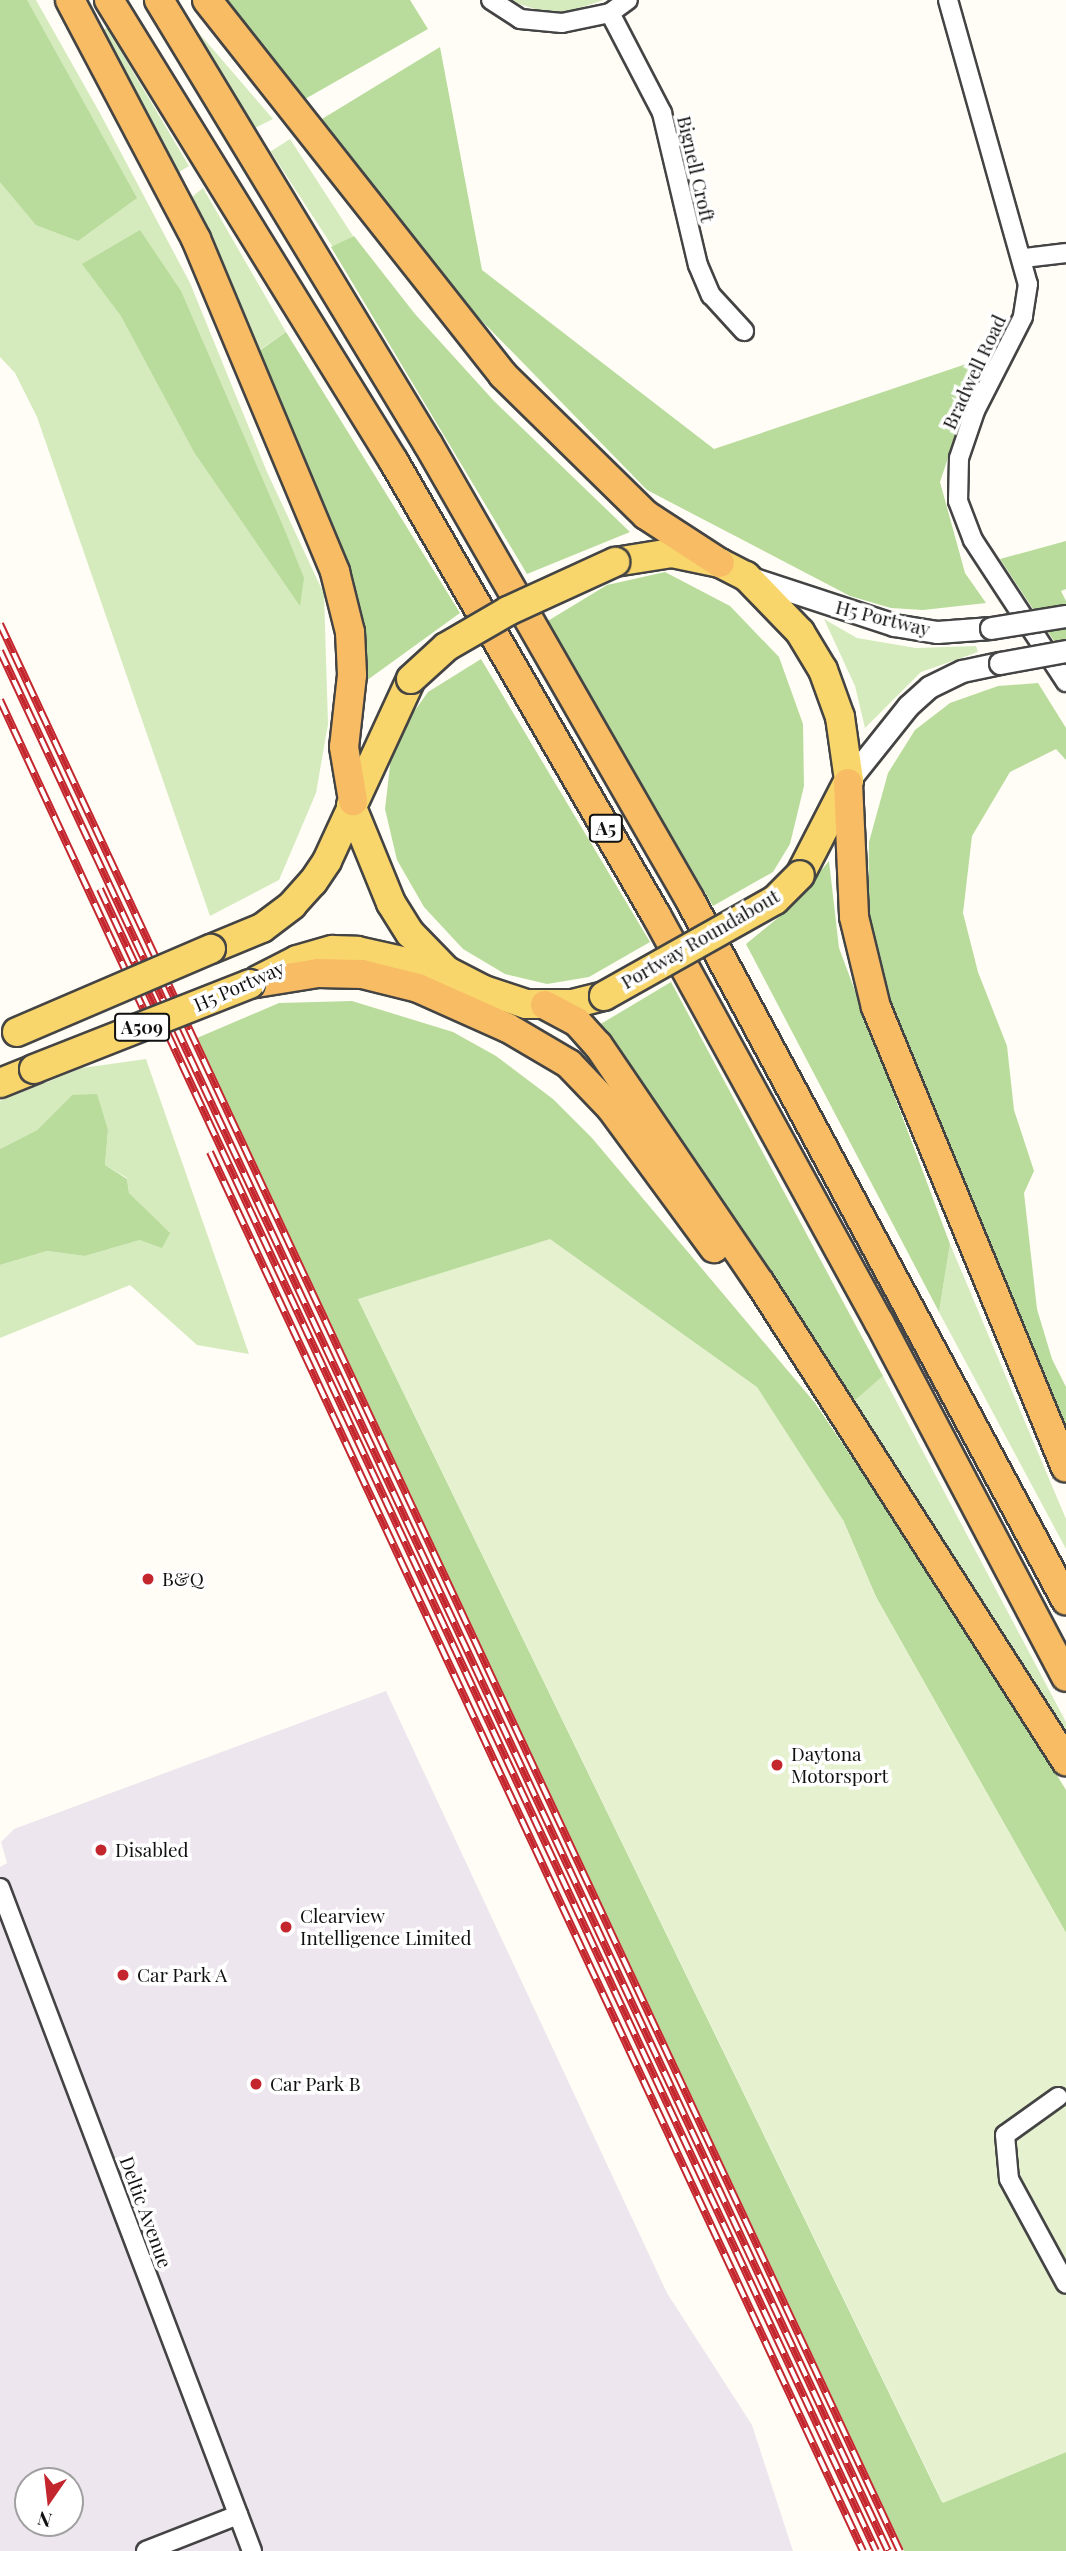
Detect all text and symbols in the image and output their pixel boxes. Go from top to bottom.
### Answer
street label: Bignell Croft [673,114,719,224]
street label: Bradwell Road [938,311,1010,433]
street label: H5 Portway [833,595,933,641]
road number: A5 [588,814,624,842]
street label: Portway Roundabout [617,884,783,994]
street label: H5 Portway [190,956,288,1016]
road number: A509 [114,1012,170,1042]
place label: B&Q [162,1568,204,1590]
marker: B&Q [140,1571,156,1587]
place label: Daytona Motorsport [791,1743,888,1787]
marker: Daytona Motorsport [769,1757,785,1773]
place label: Disabled [115,1839,189,1861]
marker: Disabled [93,1842,109,1858]
place label: Clearview Intelligence Limited [300,1905,471,1949]
marker: Clearview Intelligence Limited [278,1919,294,1935]
place label: Car Park A [137,1964,228,1986]
marker: Car Park A [115,1967,131,1983]
place label: Car Park B [270,2073,361,2095]
marker: Car Park B [248,2076,264,2092]
street label: Deltic Avenue [115,2153,177,2271]
north arrow [14,2467,84,2537]
text: N [35,2506,54,2535]

